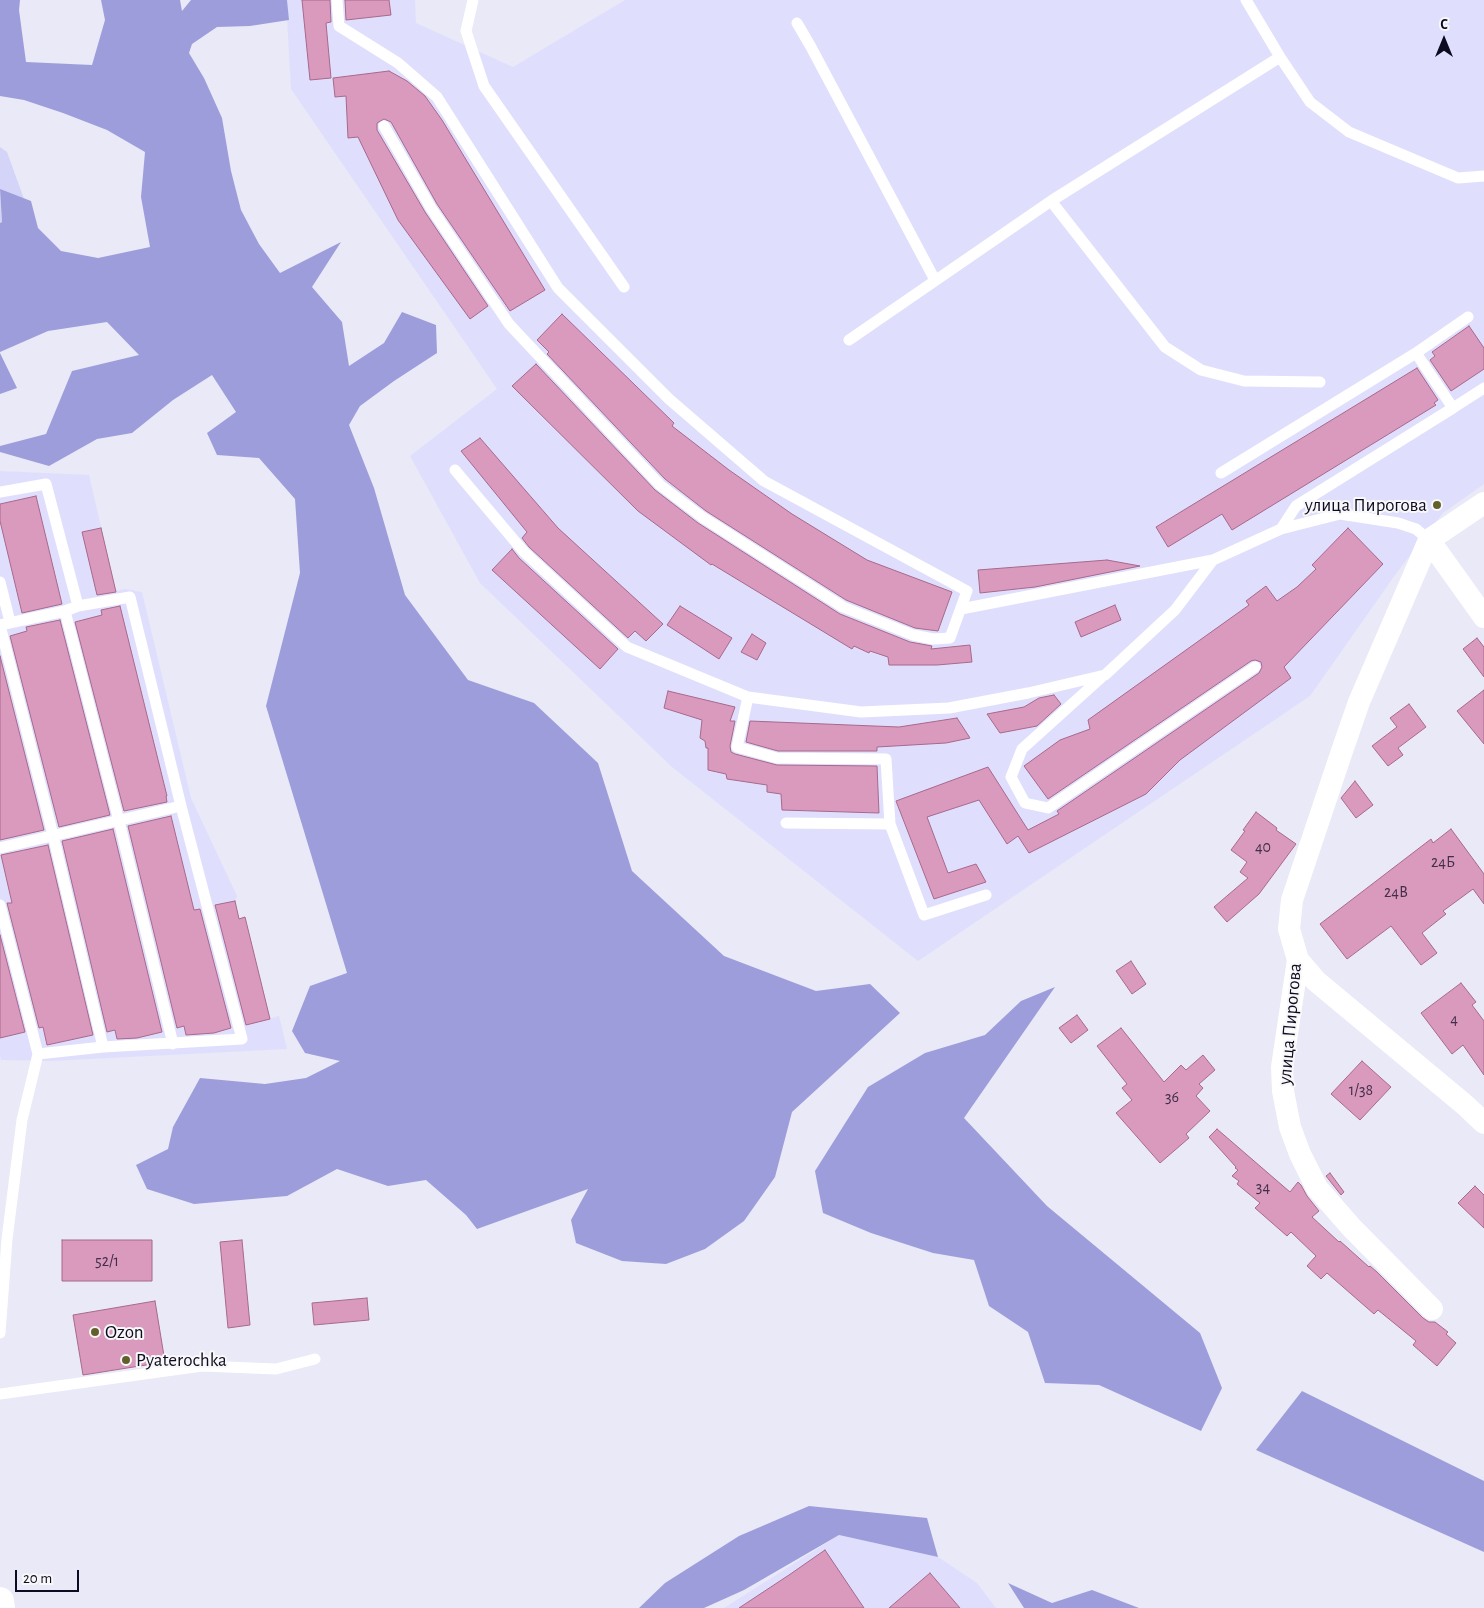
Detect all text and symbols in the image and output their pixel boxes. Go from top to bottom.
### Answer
north arrow [1419,15,1469,65]
text: С [1440,18,1448,32]
place label: улица Пирогова [1305,494,1427,516]
marker: улица Пирогова [1431,499,1443,511]
house number: 40 [1255,837,1271,857]
house number: 24Б [1431,852,1455,872]
house number: 24В [1384,882,1408,902]
street label: улица Пирогова [1273,962,1307,1086]
house number: 4 [1450,1009,1458,1029]
house number: 1/38 [1349,1080,1373,1100]
house number: 36 [1165,1087,1179,1107]
house number: 34 [1256,1177,1270,1197]
house number: 52/1 [95,1251,119,1271]
place label: Ozon [105,1321,144,1343]
marker: Ozon [89,1326,101,1338]
place label: Pyaterochka [136,1349,227,1371]
marker: Pyaterochka [120,1354,132,1366]
scale bar [18,1560,81,1592]
text: 20 m [23,1571,52,1586]

